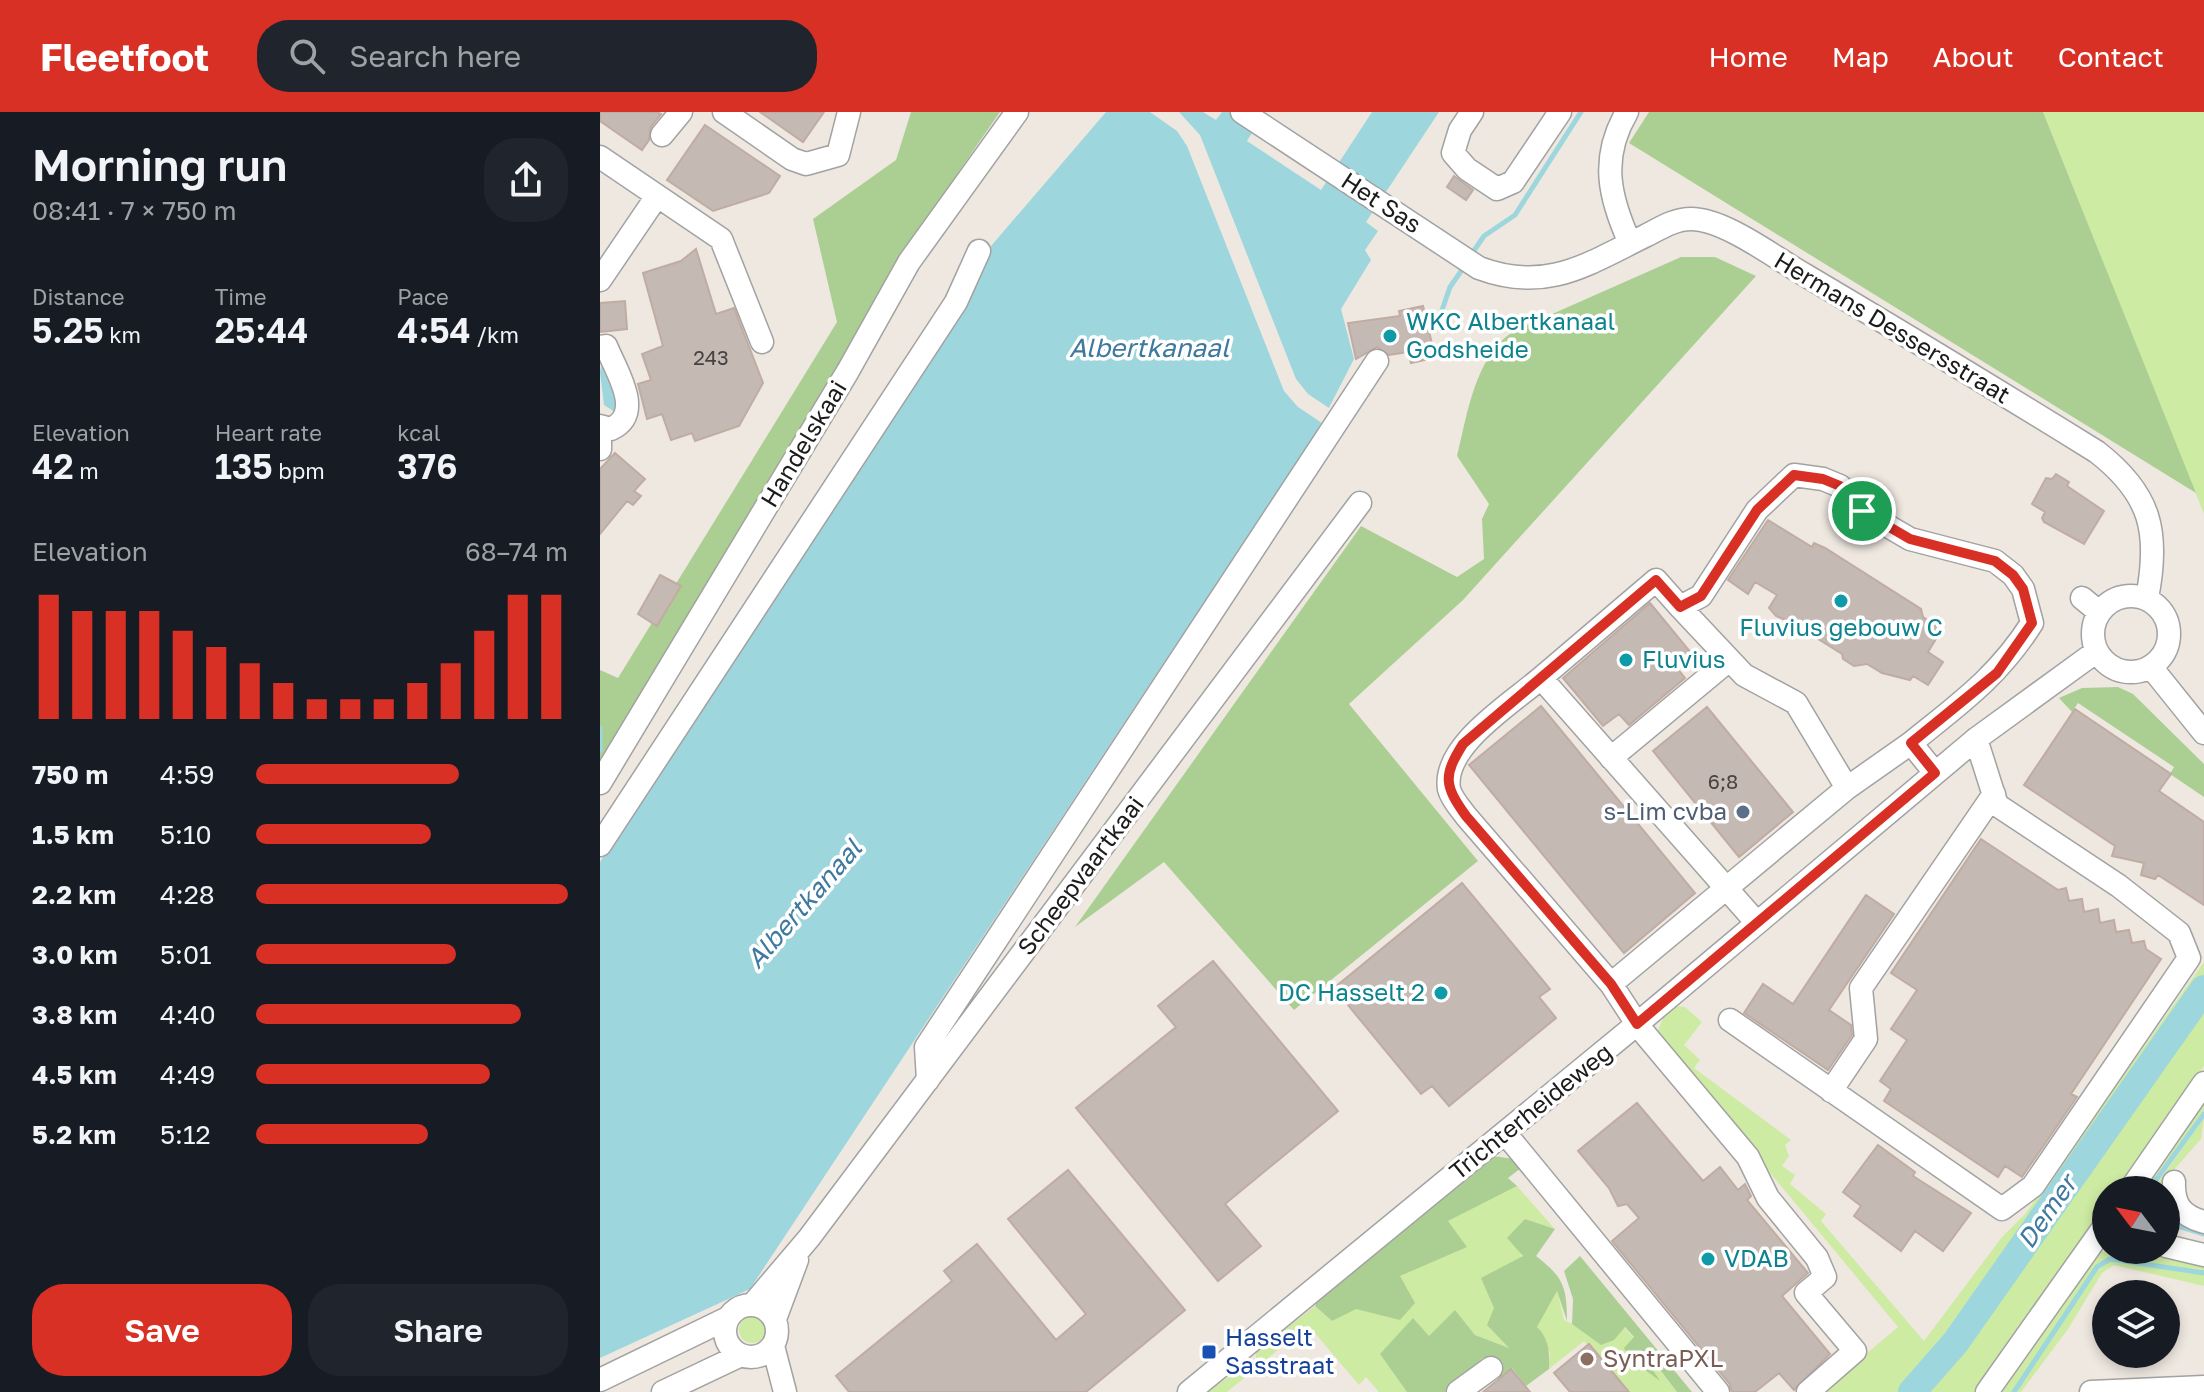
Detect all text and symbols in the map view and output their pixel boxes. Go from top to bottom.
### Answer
search box [257,20,817,92]
text: Fleetfoot [40,34,209,79]
icon: search [285,34,329,78]
text: Search here [349,38,521,74]
text: Home [1709,40,1788,73]
text: Map [1832,40,1889,73]
text: About [1933,40,2014,73]
text: Contact [2058,40,2164,73]
text: Morning run [32,138,287,191]
button: share [484,138,568,222]
street label: Het Sas [1336,165,1427,238]
text: 08:41 · 7 × 750 m [32,195,237,226]
street label: Hermans Dessersstraat [1770,245,2016,409]
text: Distance [32,283,124,310]
text: Time [215,283,266,310]
text: Pace [397,283,449,310]
place label: WKC Albertkanaal Godsheide [1406,306,1615,363]
text: 5.25 [32,310,104,350]
text: 25:44 [215,310,309,350]
text: 4:54 [397,310,471,350]
text: km [104,321,141,348]
text: /km [471,321,519,348]
marker: WKC Albertkanaal Godsheide [1381,327,1399,345]
water label: Albertkanaal [1069,332,1231,363]
house number: 243 [693,345,729,369]
street label: Handelskaai [754,375,852,512]
text: Elevation [32,419,130,446]
text: Heart rate [215,419,322,446]
text: kcal [397,419,441,446]
text: 42 [32,446,74,486]
text: 135 [215,446,273,486]
text: 376 [397,446,457,486]
text: m [74,457,99,484]
text: bpm [273,457,325,484]
pin [1828,477,1896,545]
icon: arrive [1840,489,1884,533]
text: Elevation [32,536,148,567]
text: 68–74 m [465,536,568,567]
marker: Fluvius gebouw C [1832,592,1850,610]
place label: Fluvius gebouw C [1739,612,1943,641]
place label: Fluvius [1642,644,1726,673]
marker: Fluvius [1617,651,1635,669]
text: 750 m [32,759,108,790]
text: 4:59 [160,759,214,790]
house number: 6;8 [1708,769,1738,793]
street label: Scheepvaartkaai [1011,790,1149,960]
place label: s-Lim cvba [1603,796,1727,825]
marker: s-Lim cvba [1734,803,1752,821]
text: 1.5 km [32,819,114,850]
text: 5:10 [160,819,212,850]
water label: Albertkanaal [739,832,869,974]
text: 2.2 km [32,879,116,910]
text: 4:28 [160,879,215,910]
text: 3.0 km [32,939,117,970]
text: 5:01 [160,939,212,970]
place label: DC Hasselt 2 [1278,977,1425,1006]
marker: DC Hasselt 2 [1432,984,1450,1002]
text: 3.8 km [32,999,117,1030]
text: 4:40 [160,999,216,1030]
street label: Trichterheideweg [1443,1036,1617,1185]
text: 4.5 km [32,1059,117,1090]
text: 4:49 [160,1059,215,1090]
text: 5.2 km [32,1119,116,1150]
text: 5:12 [160,1119,211,1150]
water label: Demer [2011,1166,2085,1254]
north arrow [2092,1176,2180,1264]
map controls [2092,1176,2180,1368]
place label: VDAB [1724,1243,1789,1272]
marker: VDAB [1699,1250,1717,1268]
button: layers [2092,1280,2180,1368]
button: Save [32,1284,292,1376]
button: Share [308,1284,568,1376]
place label: Hasselt Sasstraat [1225,1322,1335,1379]
marker: Hasselt Sasstraat [1200,1343,1218,1361]
place label: SyntraPXL [1603,1343,1723,1372]
marker: SyntraPXL [1578,1350,1596,1368]

